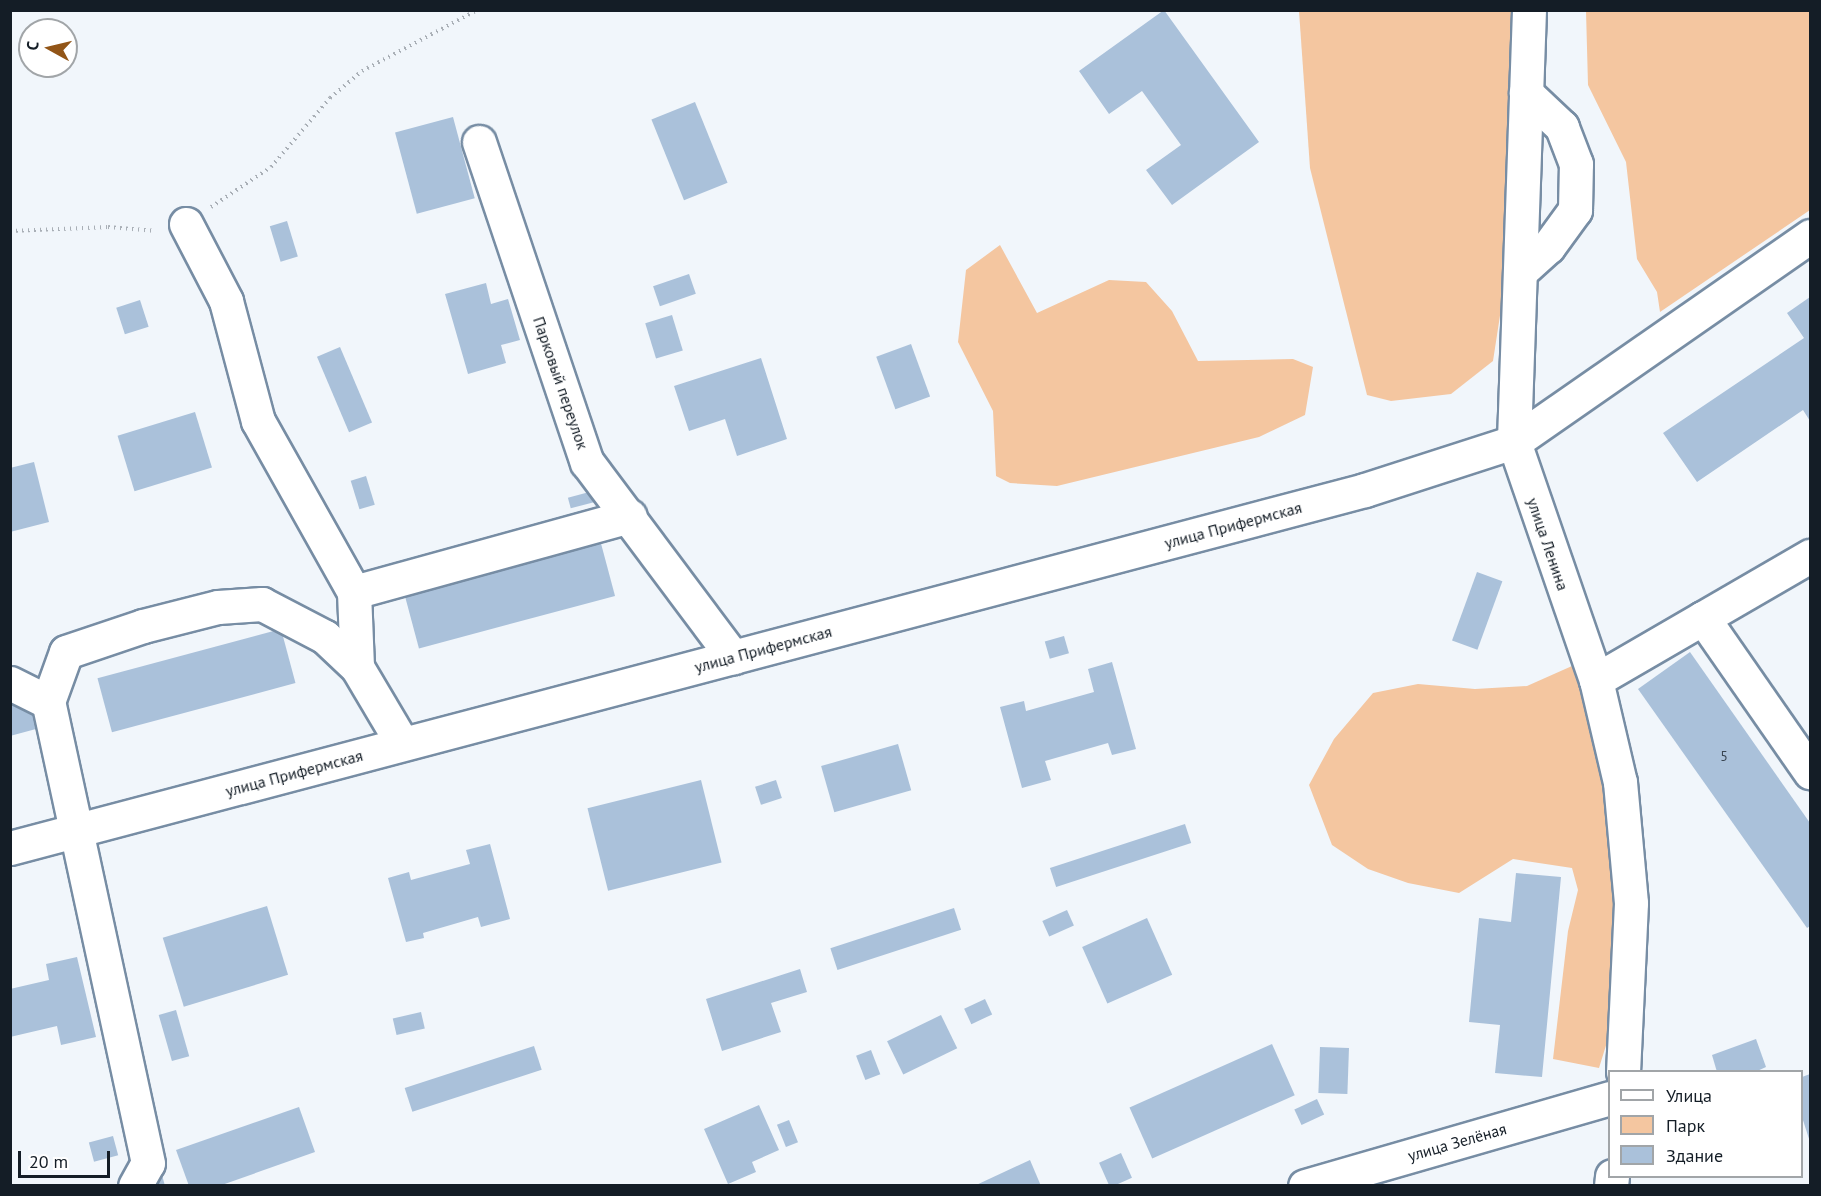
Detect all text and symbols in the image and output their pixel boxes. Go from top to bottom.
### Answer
north arrow [18,18,78,78]
text: С [22,40,43,52]
street label: Парковый переулок [529,314,593,452]
street label: улица Ленина [1523,495,1573,593]
street label: улица Прифермская [1162,497,1304,553]
street label: улица Прифермская [692,621,834,677]
street label: улица Прифермская [223,745,365,801]
house number: 5 [1720,748,1728,764]
legend [1608,1070,1803,1178]
text: Улица [1666,1084,1712,1107]
text: Парк [1666,1114,1705,1137]
street label: улица Зелёная [1405,1119,1509,1165]
scale bar [21,1139,112,1177]
text: Здание [1666,1144,1723,1167]
text: 20 m [29,1150,68,1173]

